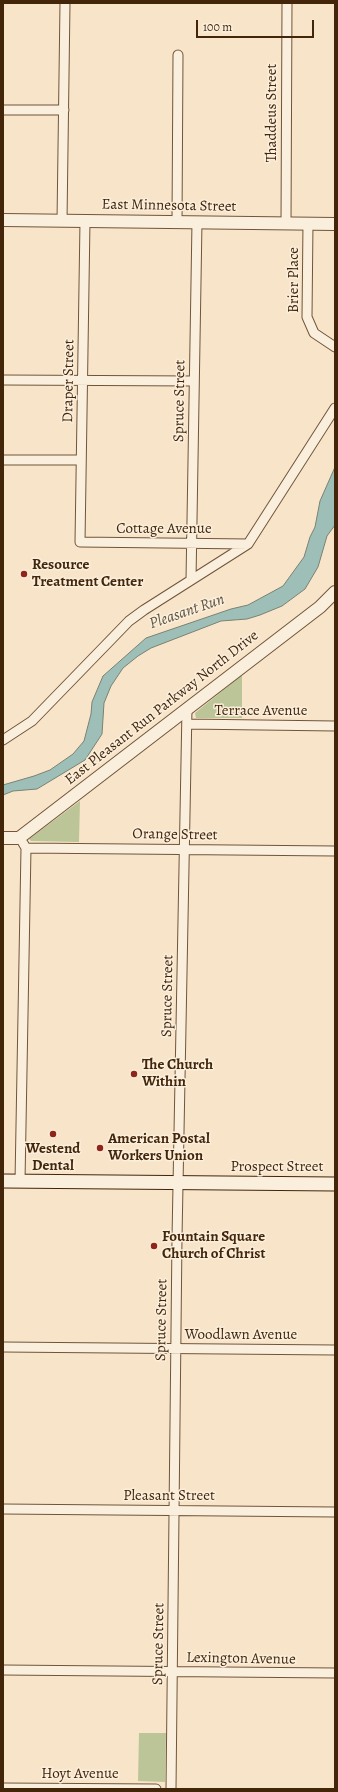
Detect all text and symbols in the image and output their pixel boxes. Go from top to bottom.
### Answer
scale bar [198,12,316,38]
text: 100 m [203,19,232,35]
street label: Thaddeus Street [263,64,281,162]
street label: East Minnesota Street [101,196,237,216]
street label: Brier Place [285,247,303,313]
street label: Draper Street [59,339,79,423]
street label: Spruce Street [170,360,190,442]
street label: Cottage Avenue [116,520,212,538]
place label: Resource Treatment Center [32,556,143,591]
marker: Resource Treatment Center [19,569,29,579]
water label: Pleasant Run [147,590,227,634]
street label: East Pleasant Run Parkway North Drive [62,627,262,789]
street label: Terrace Avenue [215,702,307,720]
street label: Orange Street [132,825,218,845]
street label: Spruce Street [158,955,178,1037]
place label: The Church Within [142,1056,213,1091]
marker: The Church Within [129,1069,139,1079]
marker: Westend Dental [48,1129,58,1139]
place label: American Postal Workers Union [108,1130,210,1165]
place label: Westend Dental [26,1140,80,1175]
marker: American Postal Workers Union [95,1143,105,1153]
street label: Prospect Street [230,1158,324,1176]
place label: Fountain Square Church of Christ [162,1228,265,1263]
marker: Fountain Square Church of Christ [149,1241,159,1251]
street label: Spruce Street [152,1279,172,1361]
street label: Woodlawn Avenue [185,1326,297,1344]
street label: Pleasant Street [123,1487,215,1505]
street label: Spruce Street [149,1603,169,1685]
street label: Lexington Avenue [186,1649,296,1669]
street label: Hoyt Avenue [41,1765,119,1783]

